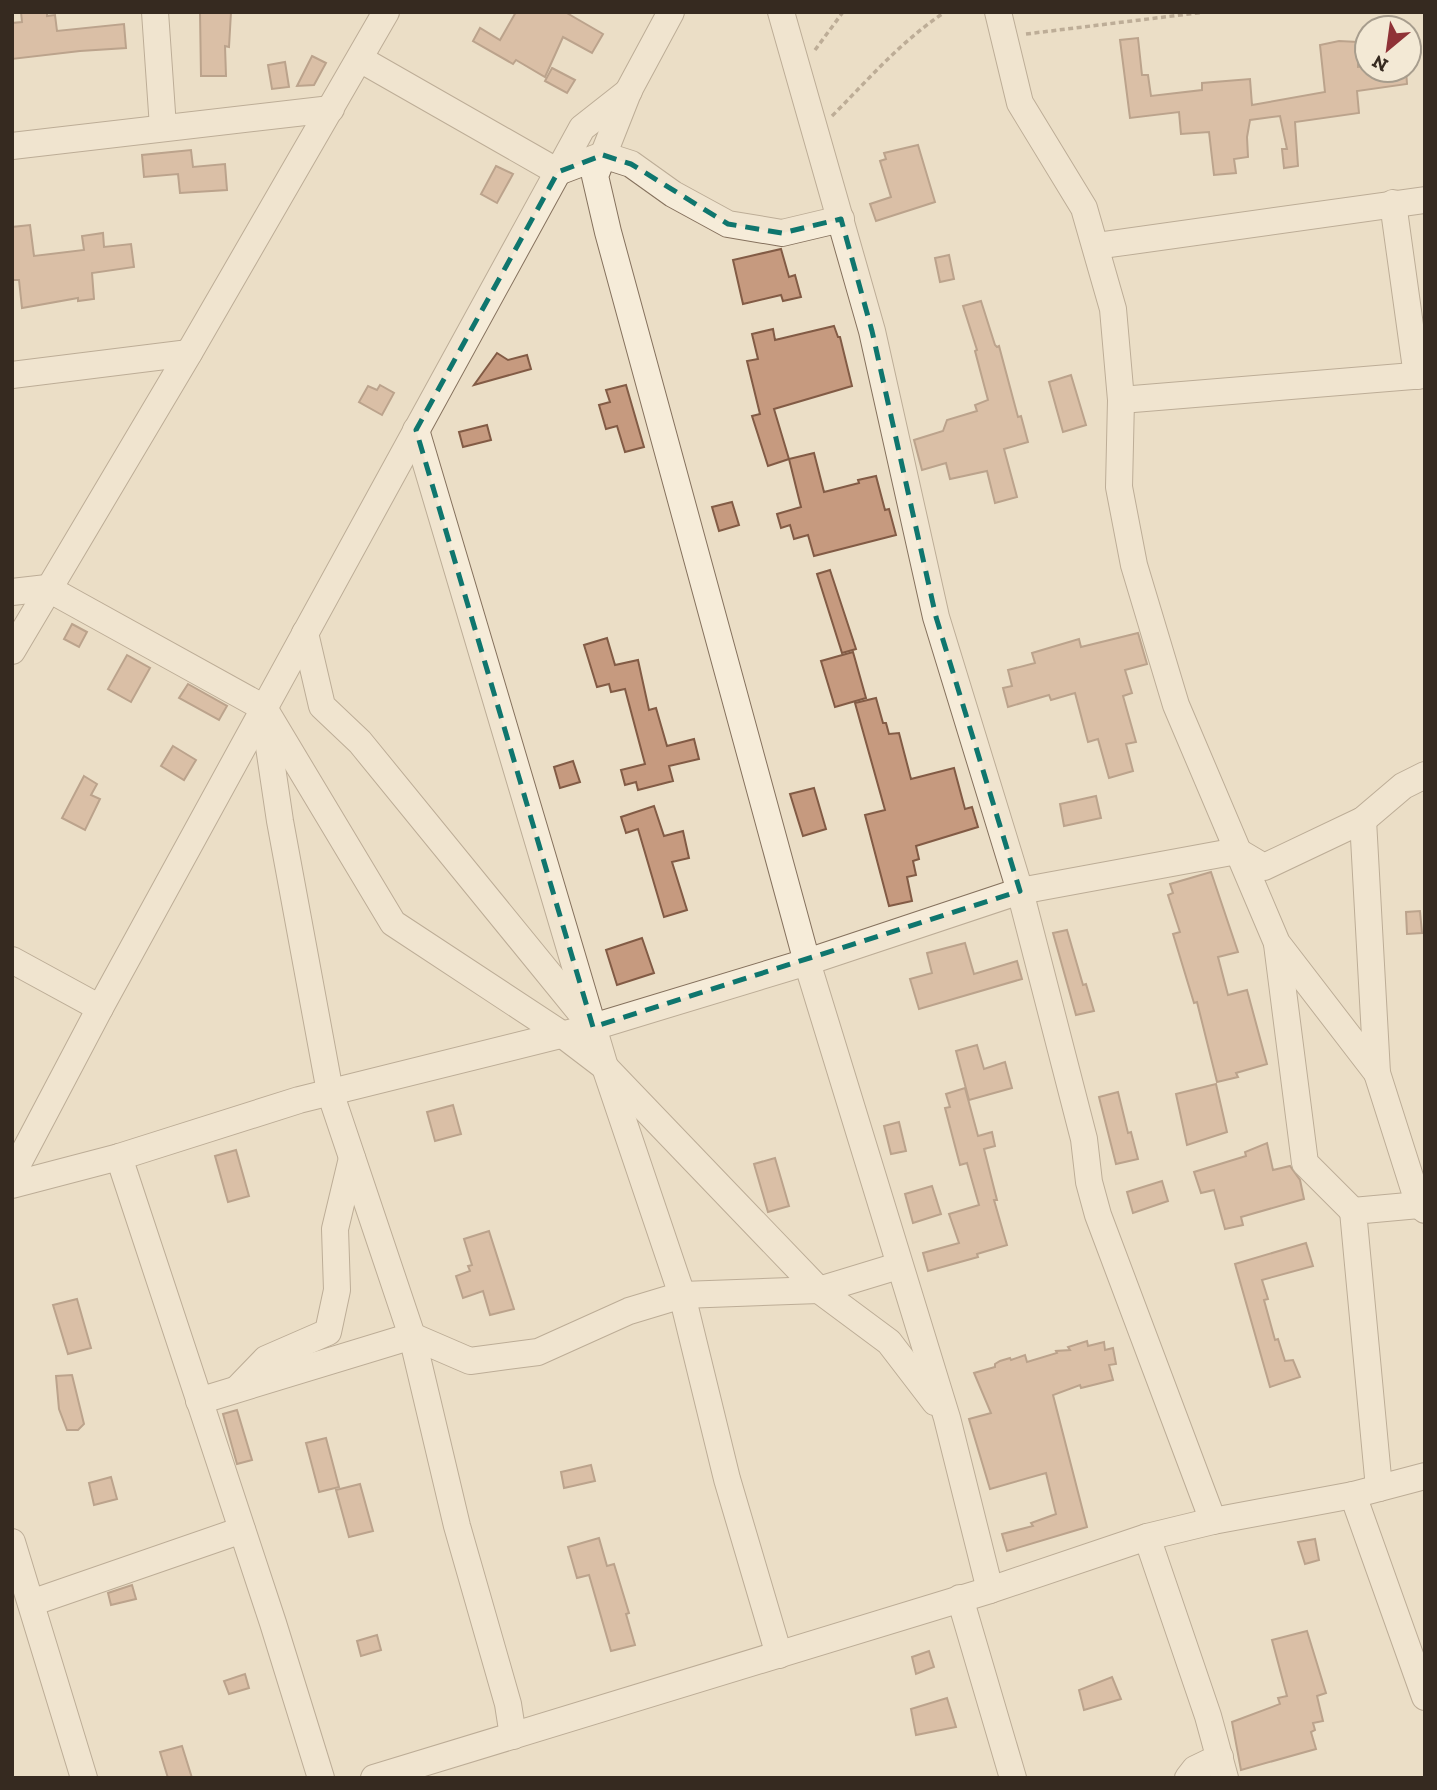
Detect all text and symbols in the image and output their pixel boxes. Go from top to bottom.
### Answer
north arrow [1353,14,1423,84]
text: N [1368,50,1392,77]

